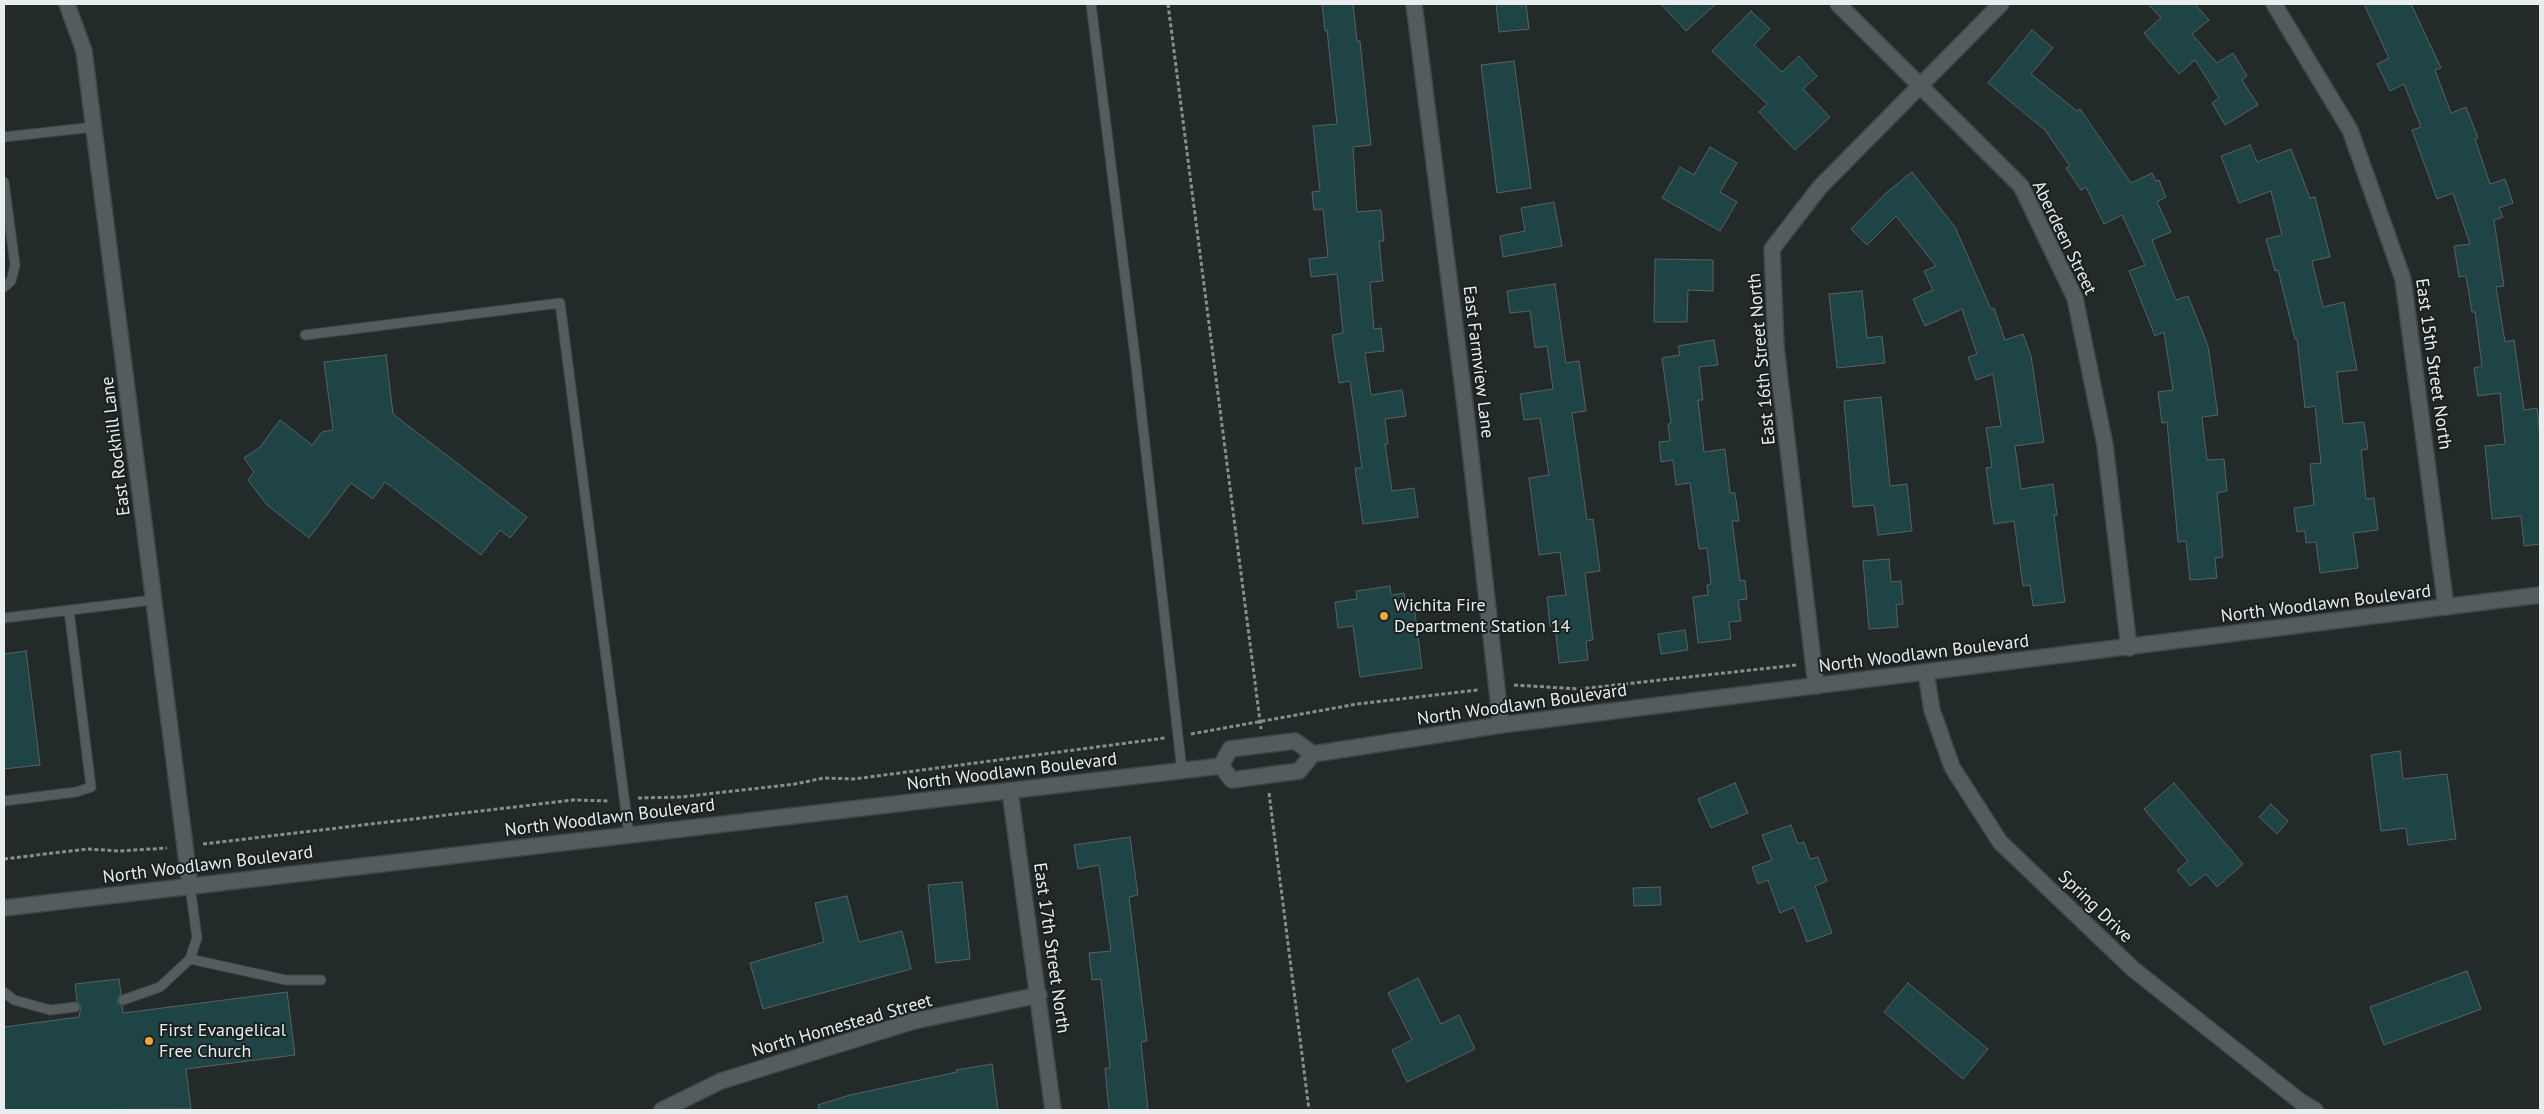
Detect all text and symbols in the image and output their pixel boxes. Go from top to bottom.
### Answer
street label: Aberdeen Street [2027,178,2101,298]
street label: East 16th Street North [1744,272,1780,446]
street label: East 15th Street North [2410,277,2456,451]
street label: East Farmview Lane [1458,285,1498,439]
street label: East Rockhill Lane [97,375,135,517]
street label: North Woodlawn Boulevard [2220,580,2432,628]
place label: Wichita Fire Department Station 14 [1394,595,1570,638]
marker: Wichita Fire Department Station 14 [1378,610,1390,622]
street label: North Woodlawn Boulevard [1818,630,2030,678]
street label: North Woodlawn Boulevard [1416,680,1628,730]
street label: North Woodlawn Boulevard [906,748,1118,796]
street label: North Woodlawn Boulevard [504,794,716,842]
street label: North Woodlawn Boulevard [102,841,314,889]
street label: East 17th Street North [1028,861,1074,1035]
street label: Spring Drive [2053,866,2137,948]
street label: North Homestead Street [749,990,935,1062]
place label: First Evangelical Free Church [159,1020,286,1062]
marker: First Evangelical Free Church [143,1035,155,1047]

